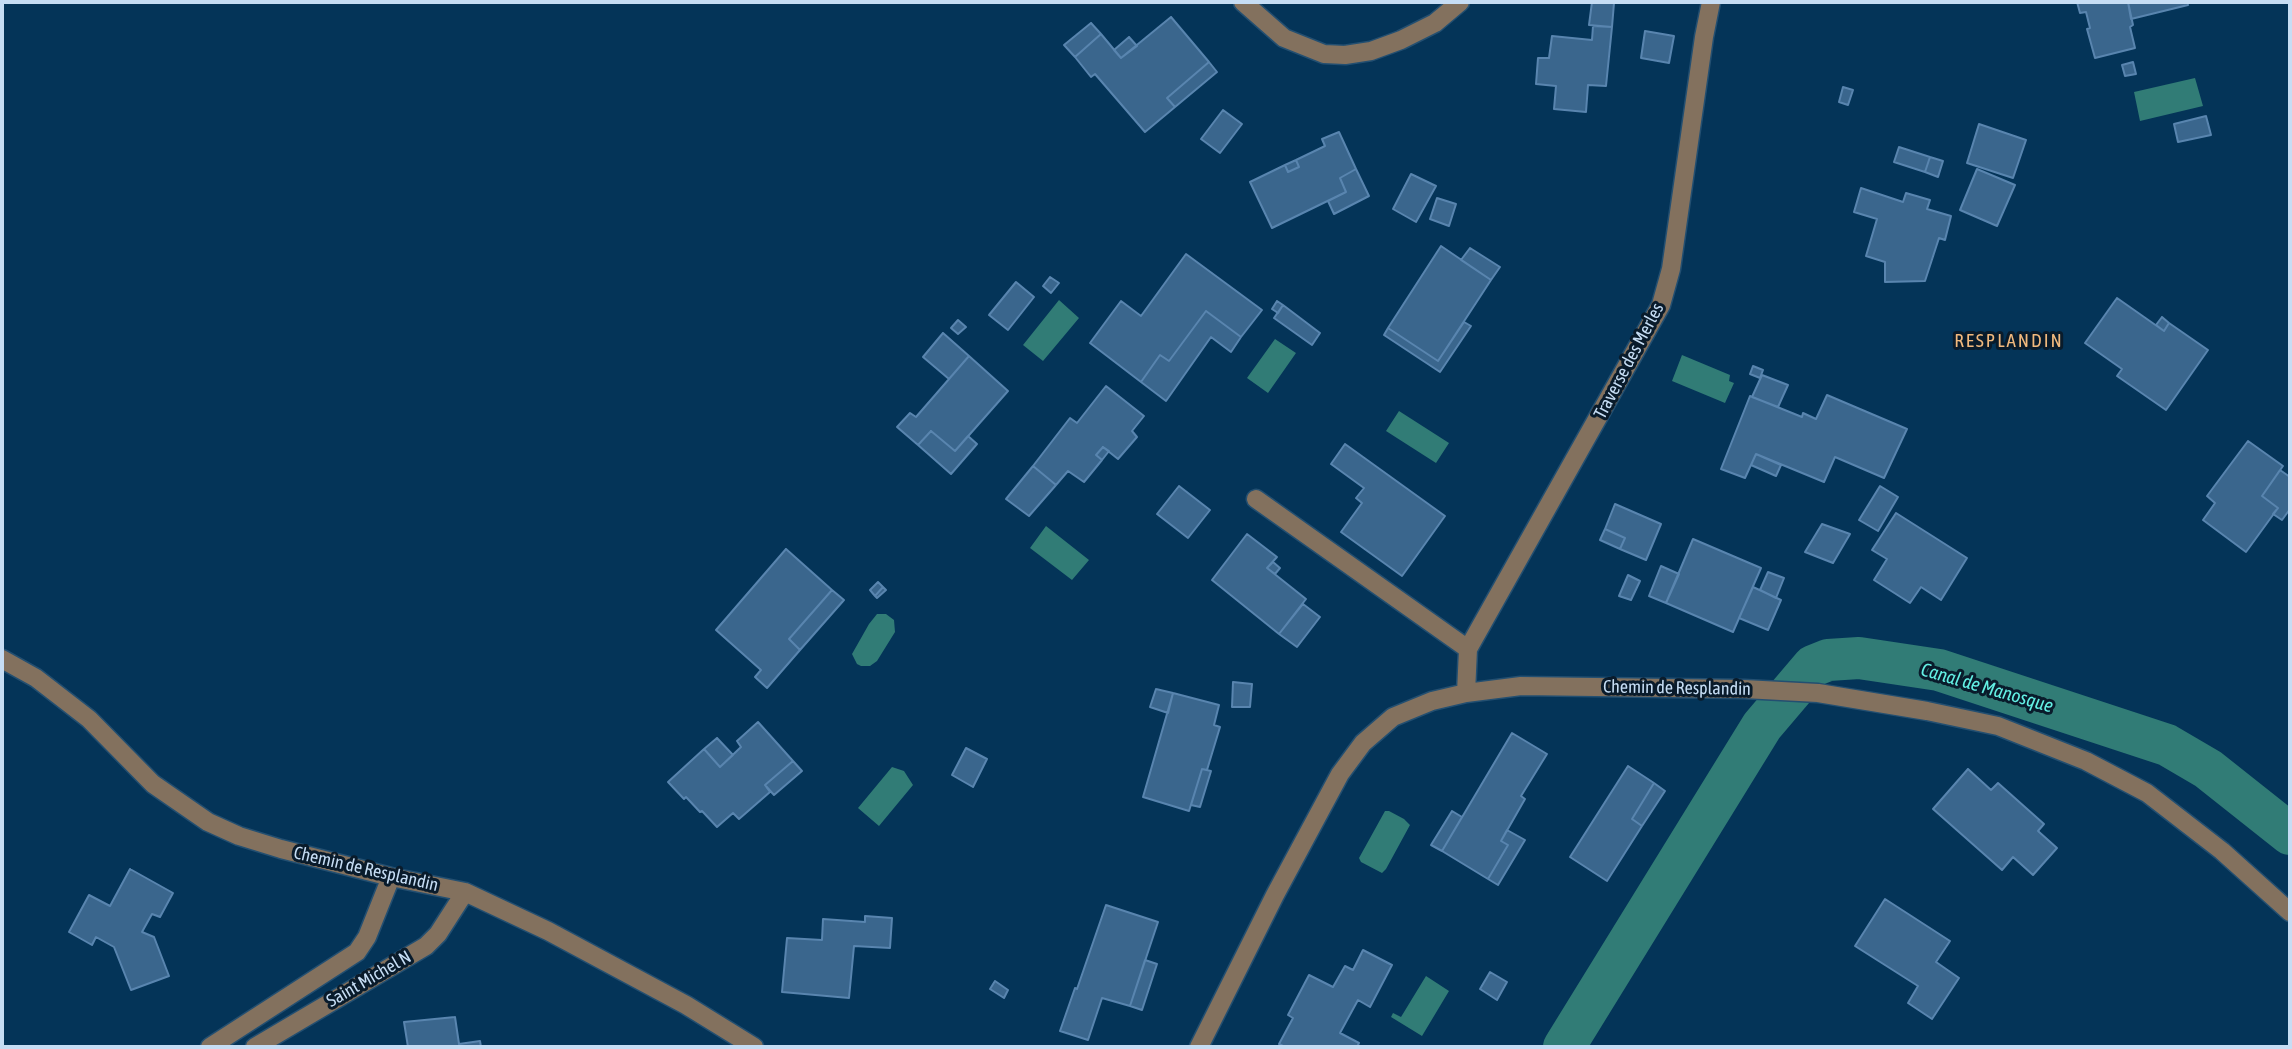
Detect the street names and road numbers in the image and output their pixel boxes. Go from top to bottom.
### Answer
street label: Traverse des Merles [1589,299,1669,423]
street label: Chemin de Resplandin [1603,676,1751,700]
street label: Chemin de Resplandin [292,842,440,896]
street label: Saint Michel N [323,946,415,1012]

